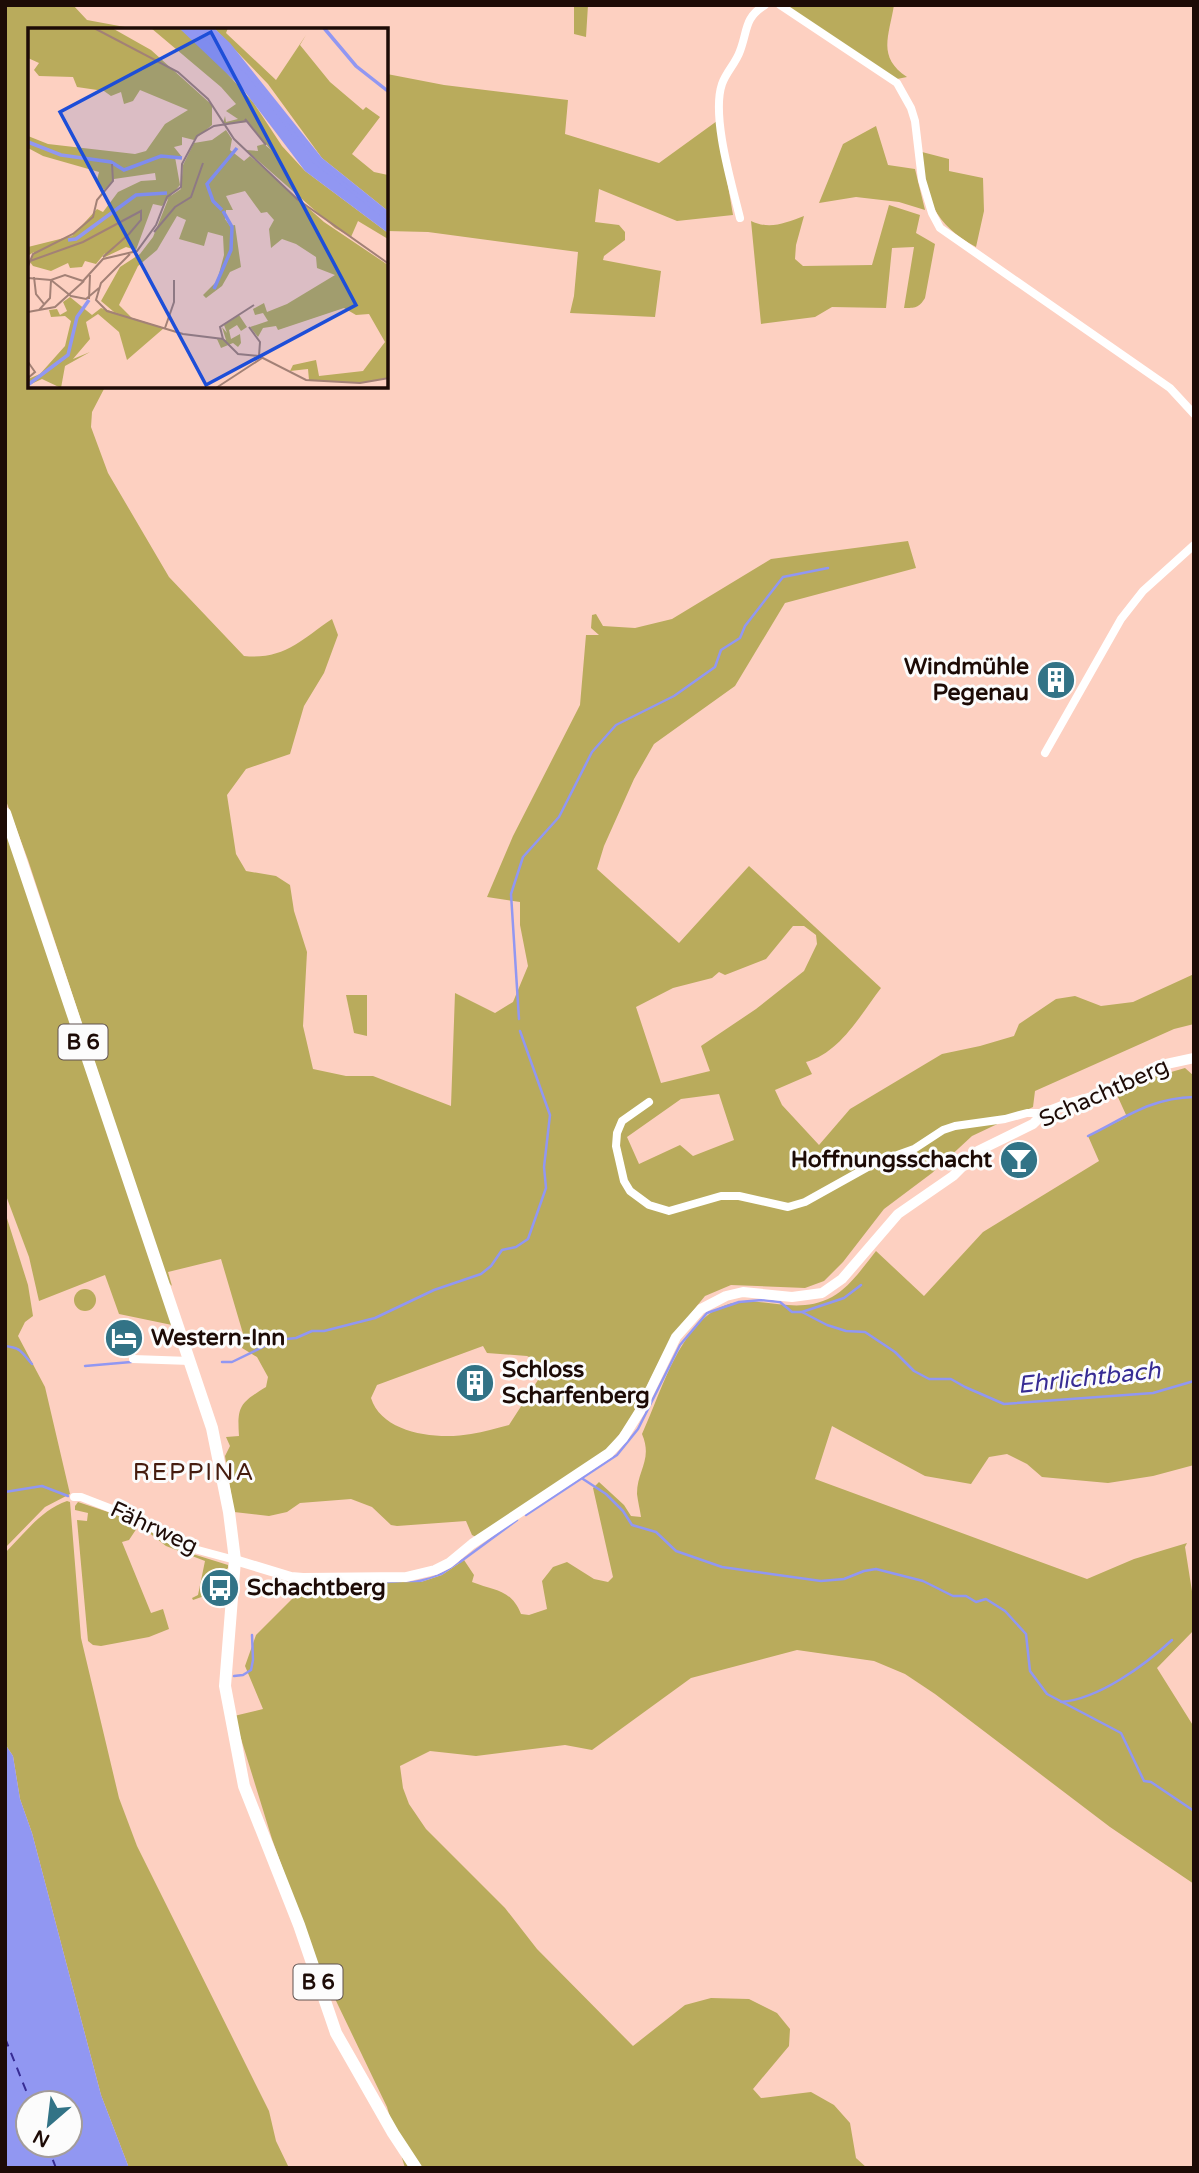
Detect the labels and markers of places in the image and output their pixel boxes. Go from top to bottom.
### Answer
place label: Windmühle Pegenau [904,653,1029,707]
building icon: Windmühle Pegenau [1035,659,1077,701]
bar icon: Hoffnungsschacht [998,1139,1040,1181]
place label: Hoffnungsschacht [791,1146,992,1174]
hotel icon: Western-Inn [103,1317,145,1359]
place label: Western-Inn [151,1324,285,1352]
place label: Schloss Scharfenberg [502,1356,650,1410]
building icon: Schloss Scharfenberg [454,1362,496,1404]
bus stop icon: Schachtberg [199,1567,241,1609]
place label: Schachtberg [247,1574,386,1602]

